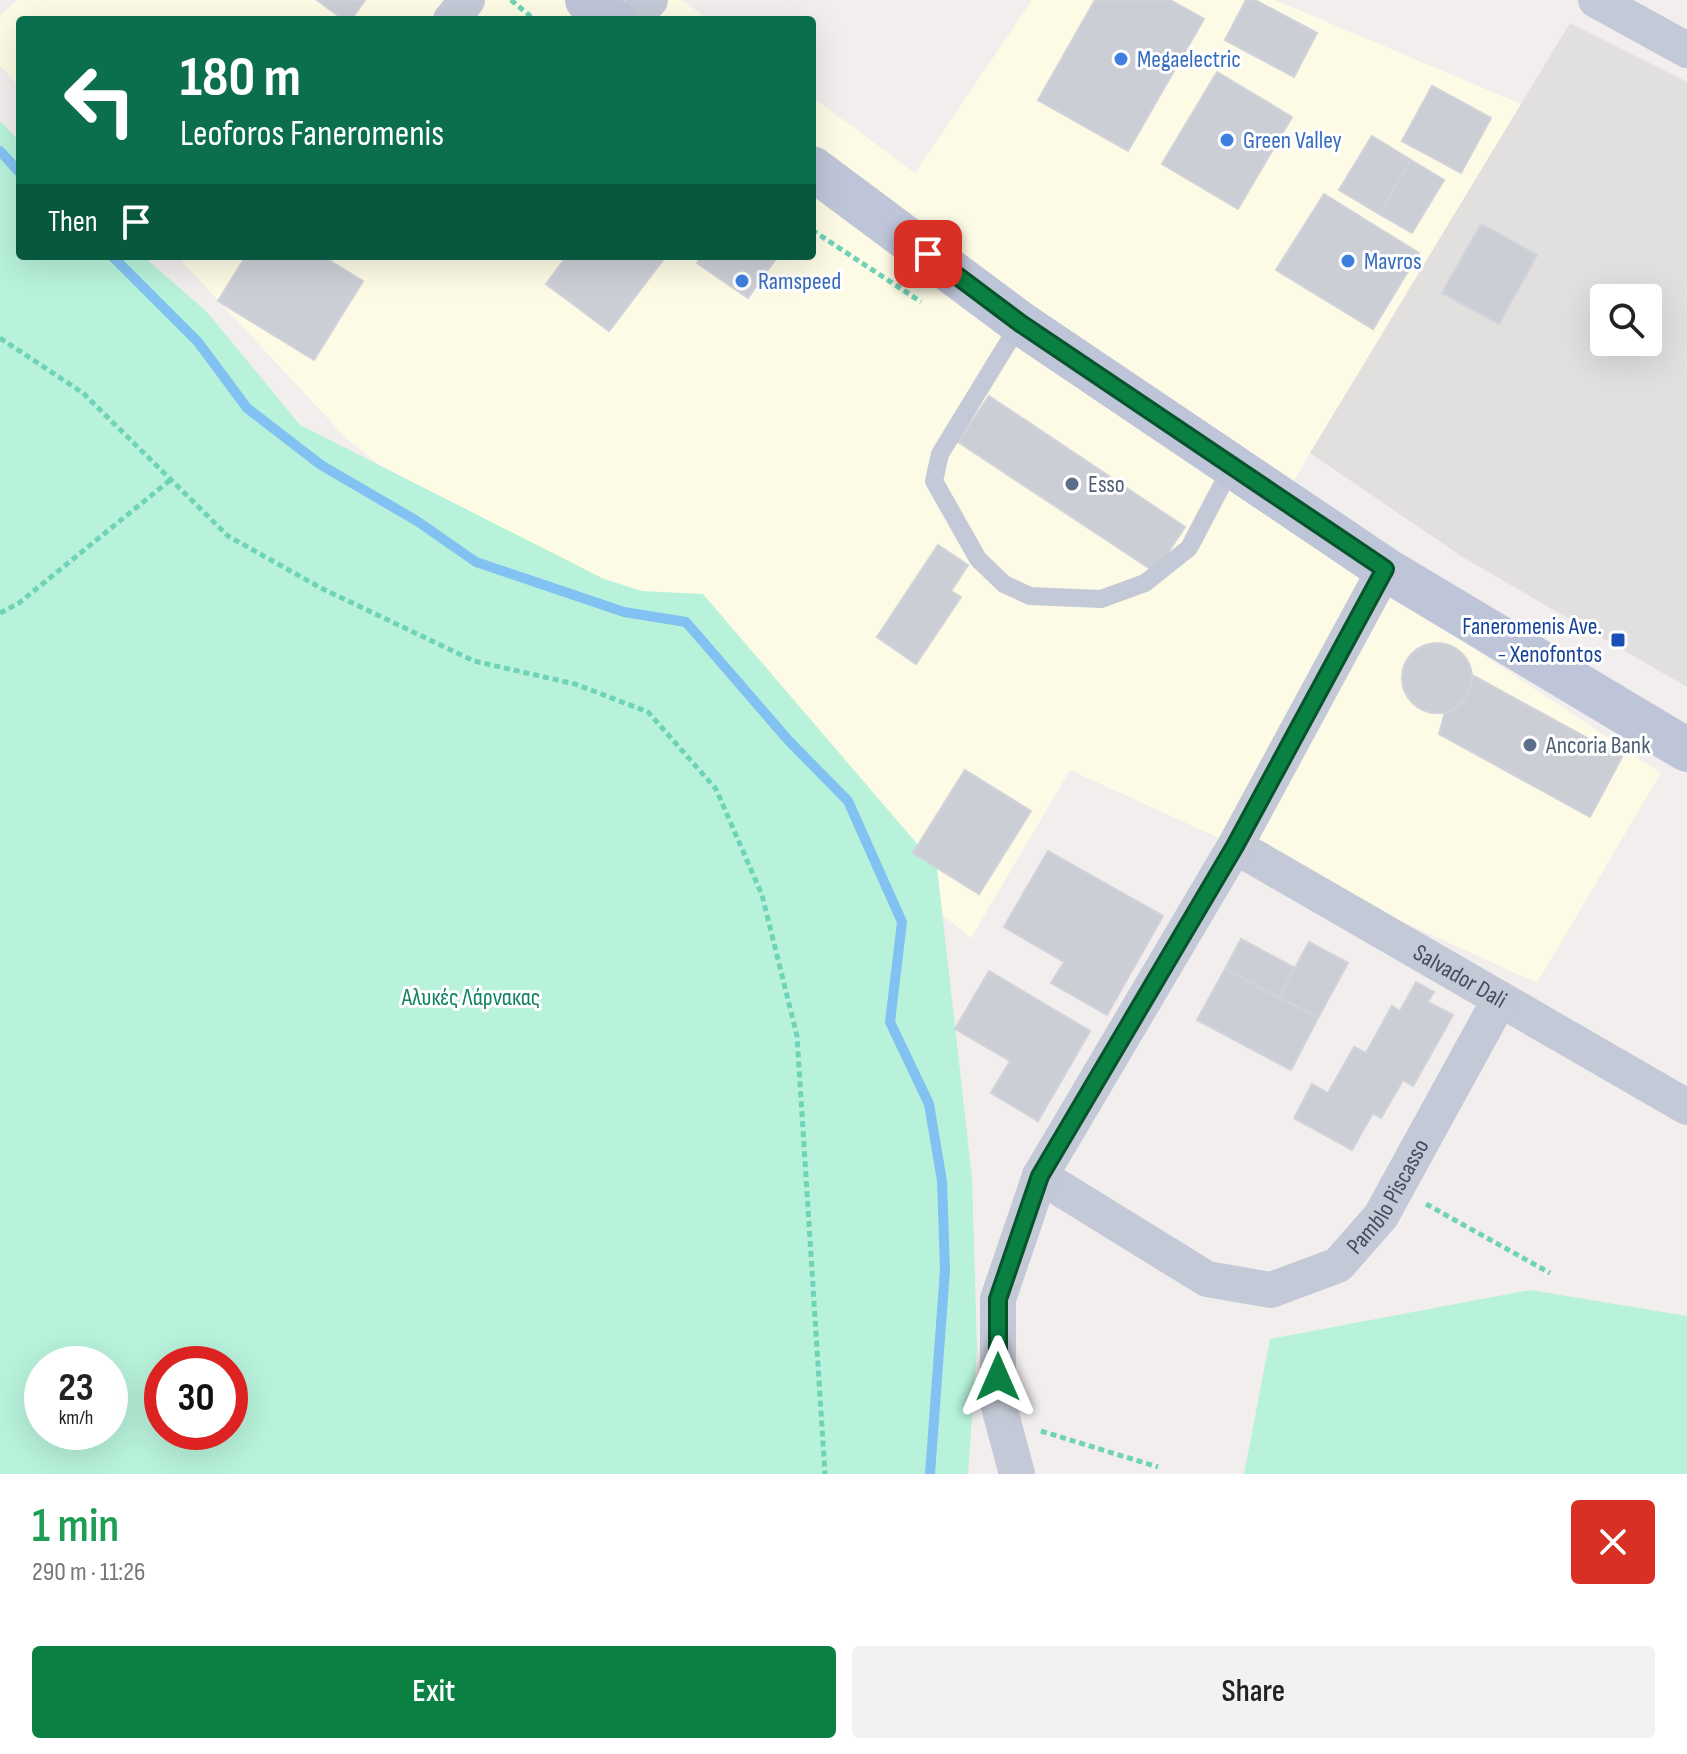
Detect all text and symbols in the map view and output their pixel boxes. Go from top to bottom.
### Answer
text: 180 m [180,45,301,112]
place label: Megaelectric [1137,45,1241,74]
icon: left [48,48,152,152]
marker: Megaelectric [1112,50,1130,68]
text: Leoforos Faneromenis [180,113,444,156]
place label: Green Valley [1243,126,1342,155]
marker: Green Valley [1218,131,1236,149]
icon: arrive [114,200,158,244]
text: Then [48,204,98,240]
pin [894,220,962,288]
icon: arrive [906,232,950,276]
place label: Mavros [1364,247,1422,276]
marker: Mavros [1339,252,1357,270]
place label: Ramspeed [758,267,841,296]
marker: Ramspeed [733,272,751,290]
map controls [1590,284,1662,356]
button: search [1590,284,1662,356]
place label: Esso [1088,470,1125,499]
marker: Esso [1063,475,1081,493]
place label: Faneromenis Ave. - Xenofontos [1462,612,1602,669]
marker: Faneromenis Ave. - Xenofontos [1609,631,1627,649]
place label: Ancoria Bank [1545,731,1650,760]
marker: Ancoria Bank [1521,736,1539,754]
street label: Salvador Dali [1408,938,1512,1015]
park label: Αλυκές Λάρνακας [401,983,540,1012]
street label: Pamblo Piscasso [1340,1134,1435,1260]
position arrow [956,1335,1040,1419]
speed limit sign: 30 [144,1346,248,1450]
text: 23 [58,1364,94,1412]
text: km/h [59,1406,93,1430]
text: 1 min [32,1498,119,1555]
button: close [1571,1500,1655,1584]
text: 290 m · 11:26 [32,1557,145,1588]
button: Exit [32,1646,836,1738]
button: Share [852,1646,1655,1738]

